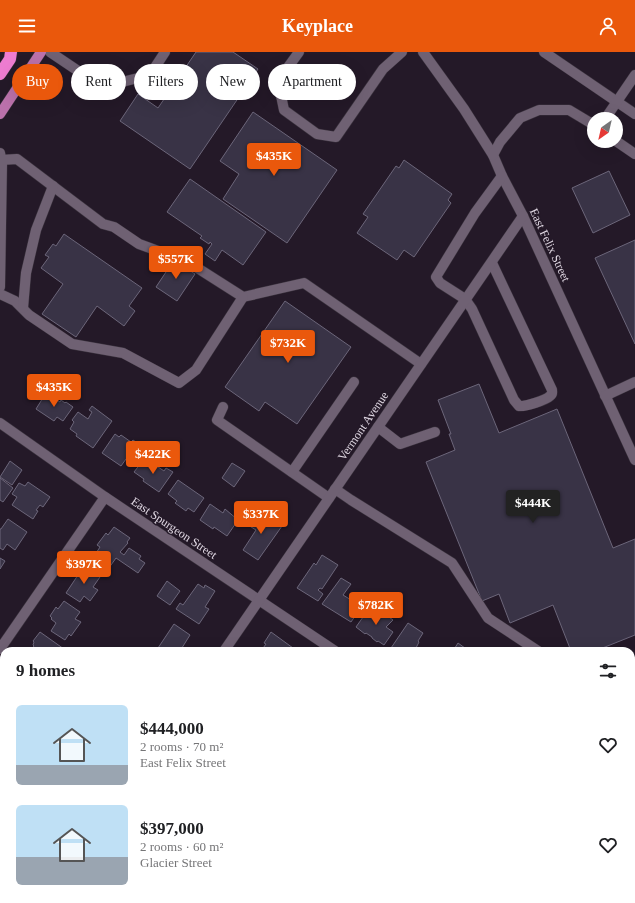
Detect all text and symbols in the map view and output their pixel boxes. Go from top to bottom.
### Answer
icon: menu [16,15,38,37]
icon: person [597,15,619,37]
text: Keyplace [282,16,353,36]
chip: Buy [12,64,63,100]
chip: Rent [71,64,126,100]
chip: Filters [134,64,198,100]
chip: New [206,64,260,100]
chip: Apartment [268,64,356,100]
north arrow [587,112,623,148]
map controls [587,112,623,148]
pin: $435K [246,143,302,177]
text: $435K [256,148,292,163]
street label: East Felix Street [527,206,573,285]
pin: $557K [148,246,204,280]
text: $557K [158,251,194,266]
pin: $732K [260,330,316,364]
text: $732K [270,335,306,350]
pin: $435K [26,374,82,408]
text: $435K [36,379,72,394]
street label: Vermont Avenue [335,389,391,463]
pin: $422K [125,441,181,475]
text: $422K [135,446,171,461]
pin: $444K [505,490,561,524]
street label: East Spurgeon Street [128,494,220,562]
text: $444K [515,495,551,510]
pin: $337K [233,501,289,535]
text: $337K [243,506,279,521]
pin: $397K [56,551,112,585]
text: $397K [66,556,102,571]
pin: $782K [348,592,404,626]
text: $782K [358,597,394,612]
icon: filters [597,660,619,682]
text: 9 homes [16,661,75,680]
text: $444,000 [140,719,204,738]
icon: home [48,721,96,769]
icon: heart [597,734,619,756]
text: 2 rooms · 70 m² [140,739,223,754]
text: East Felix Street [140,755,226,770]
text: $397,000 [140,819,204,838]
icon: home [48,821,96,869]
icon: heart [597,834,619,856]
text: 2 rooms · 60 m² [140,839,223,854]
text: Glacier Street [140,855,212,870]

